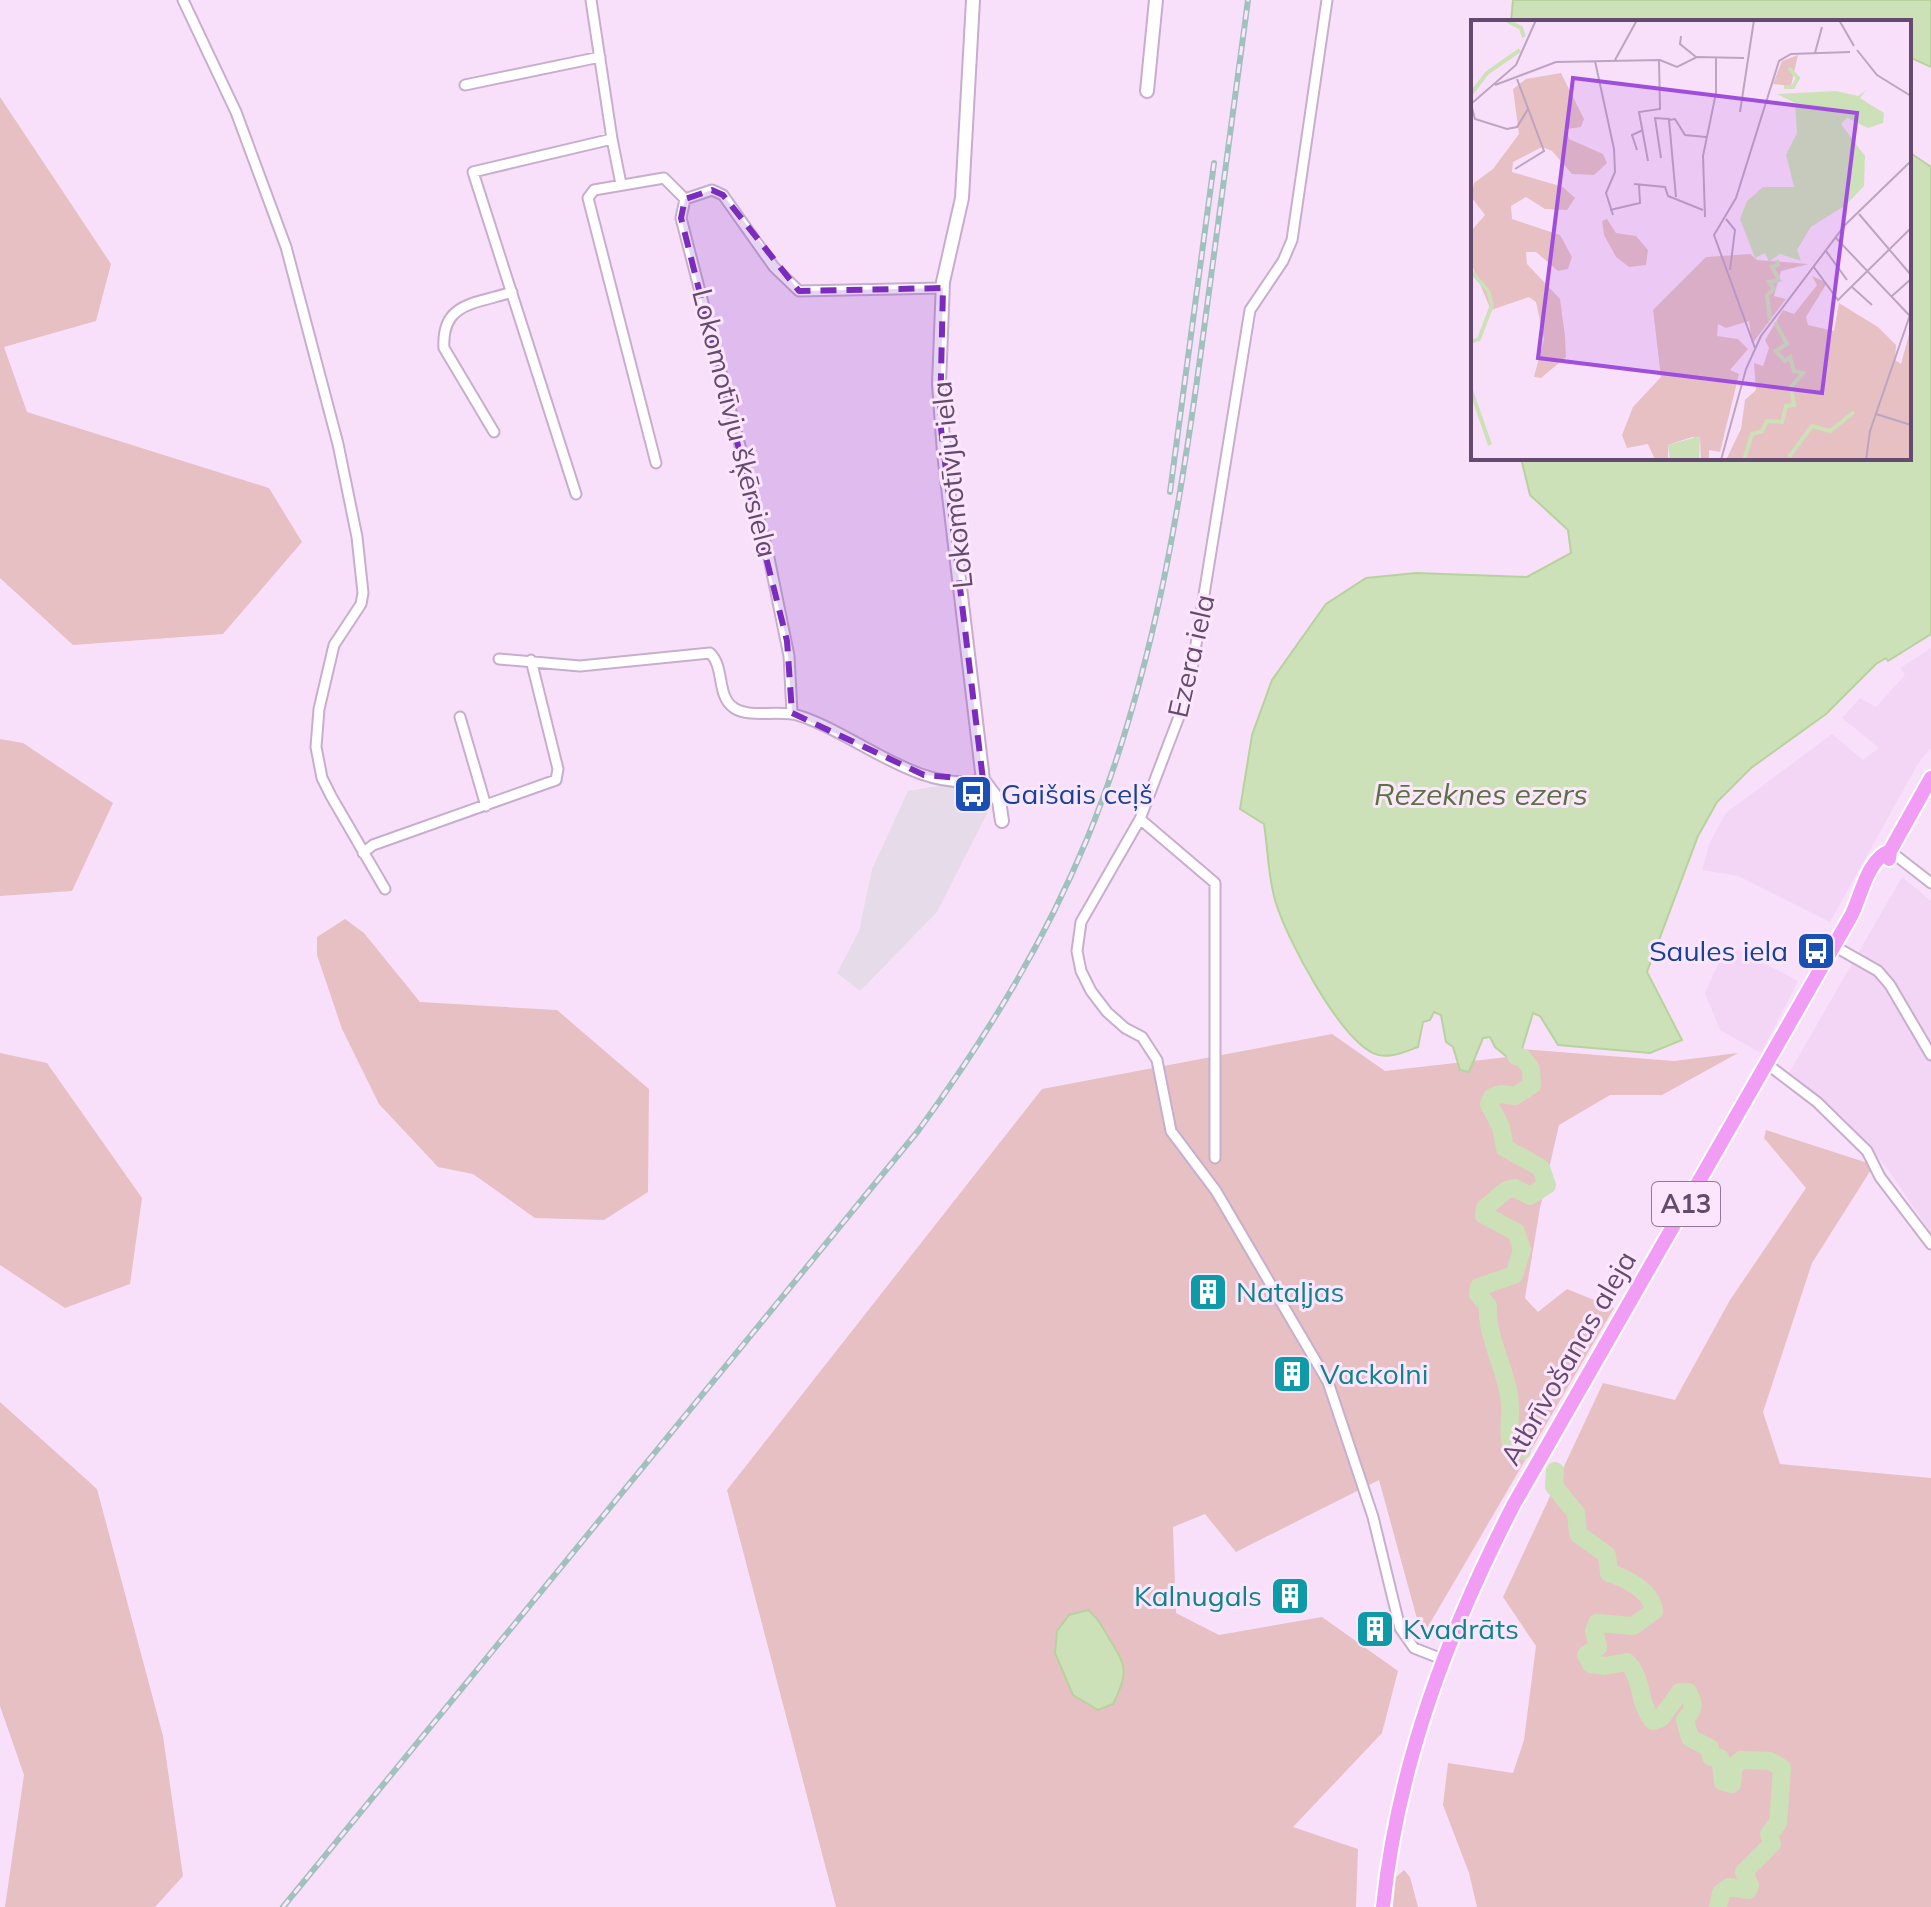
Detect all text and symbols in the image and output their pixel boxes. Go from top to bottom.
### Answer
inset map [1471,20,1911,460]
street label: Lokomotīvju šķērsiela [684,285,786,561]
street label: Lokomotīvju iela [923,380,980,591]
street label: Ezera iela [1159,591,1222,721]
bus stop icon: Gaišais ceļš [952,773,994,815]
water label: Rēzeknes ezers [1374,775,1588,813]
place label: Gaišais ceļš [1001,776,1153,812]
bus stop icon: Saules iela [1795,930,1837,972]
place label: Saules iela [1649,933,1788,968]
road number: A13 [1652,1182,1720,1226]
street label: Atbrīvošanas aleja [1492,1244,1643,1471]
building icon: Nataļjas [1187,1271,1229,1313]
place label: Nataļjas [1236,1274,1344,1310]
building icon: Vackolni [1271,1353,1313,1395]
place label: Vackolni [1320,1356,1428,1391]
building icon: Kalnugals [1269,1575,1311,1617]
place label: Kalnugals [1134,1578,1262,1613]
building icon: Kvadrāts [1354,1608,1396,1650]
place label: Kvadrāts [1403,1611,1519,1646]

